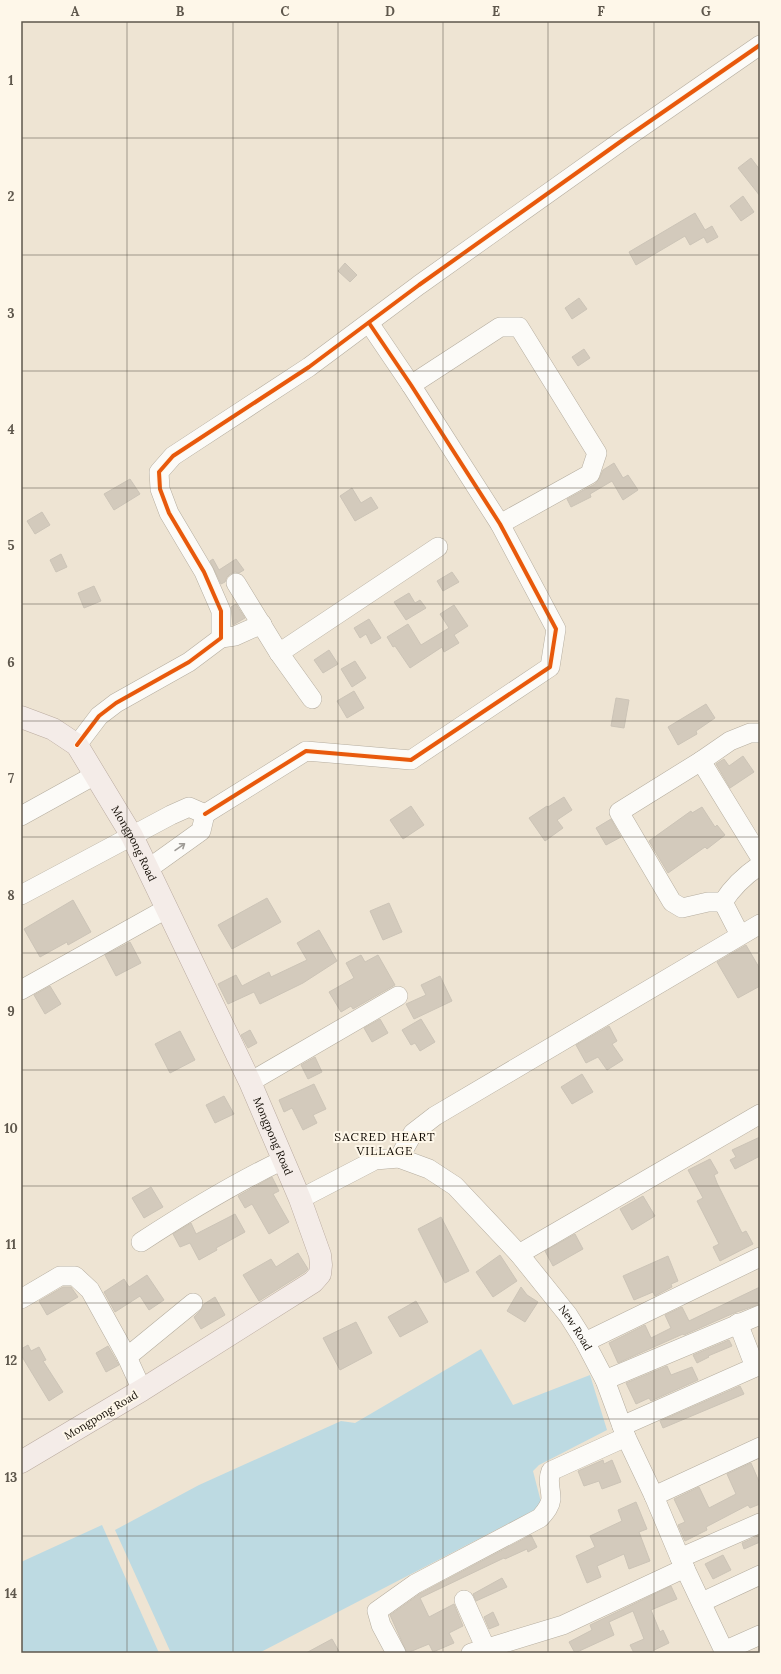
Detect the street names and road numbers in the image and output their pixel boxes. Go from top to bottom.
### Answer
street label: Mongpong Road [108,803,160,884]
street label: Mongpong Road [250,1095,296,1178]
street label: New Road [556,1302,595,1353]
street label: Mongpong Road [62,1387,141,1442]

